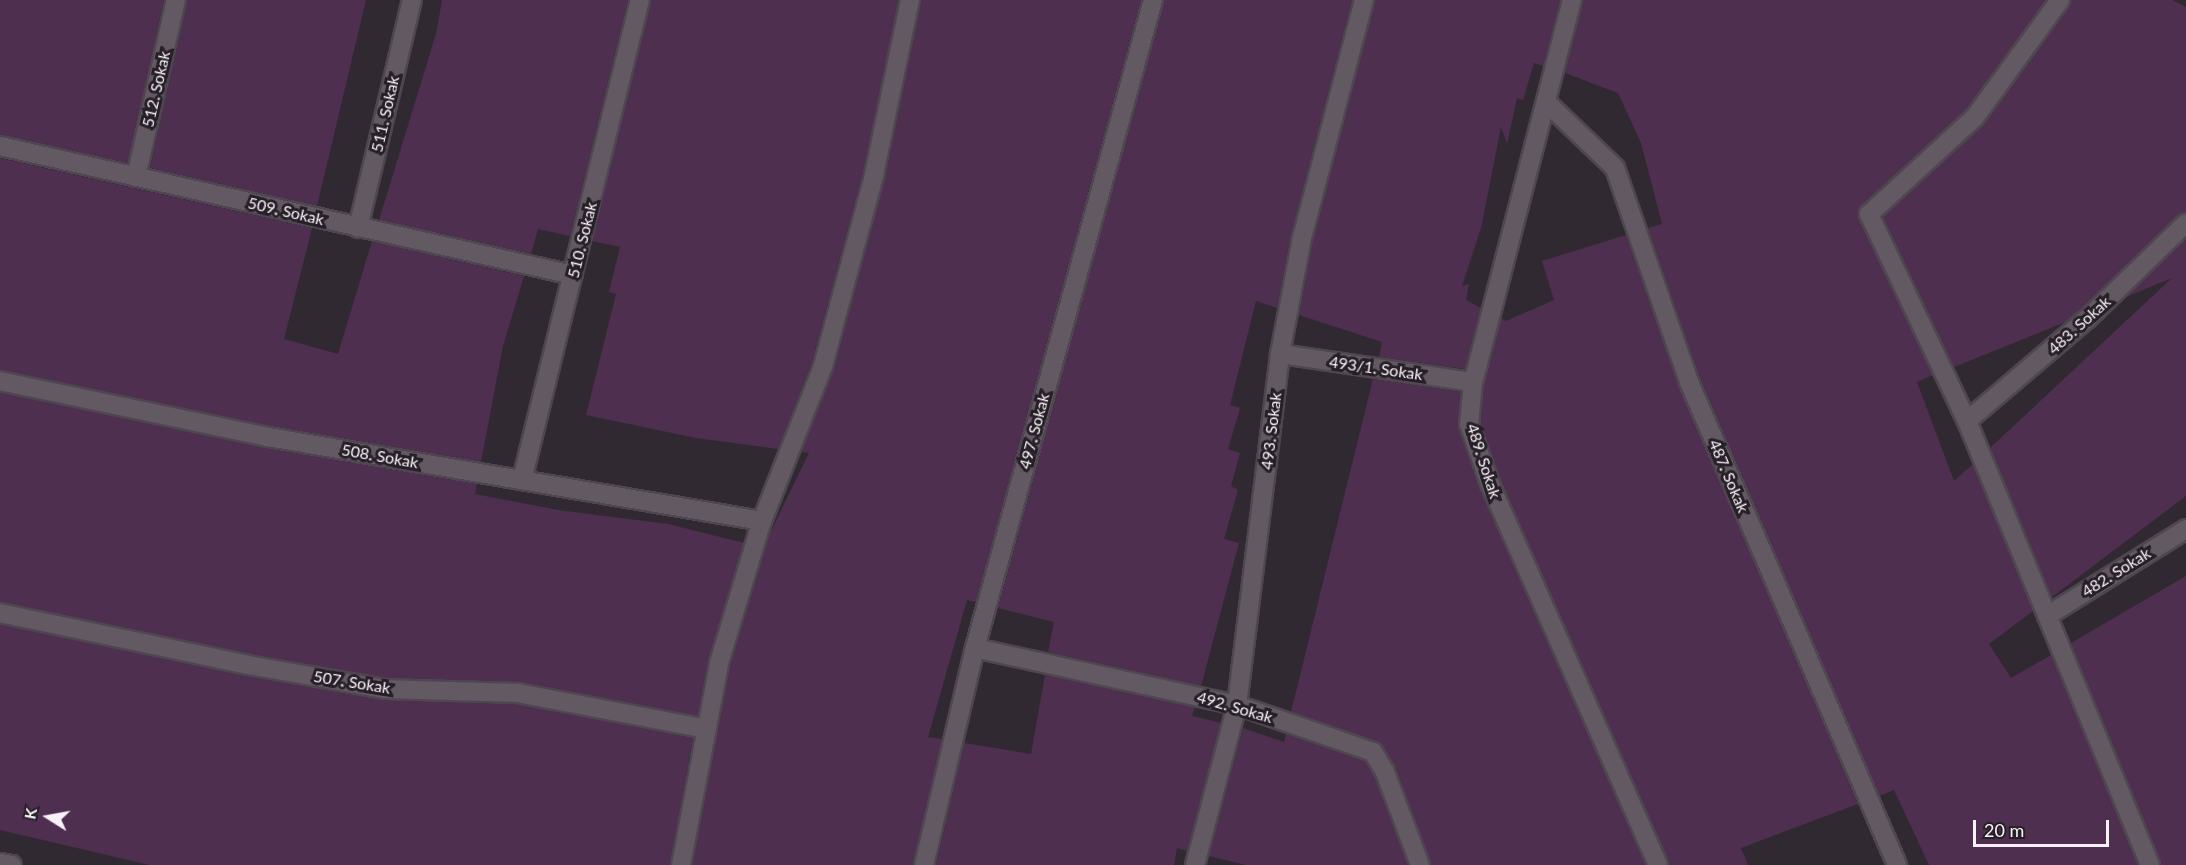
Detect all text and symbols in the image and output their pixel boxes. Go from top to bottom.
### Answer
street label: 512. Sokak [138,49,174,129]
street label: 511. Sokak [367,74,403,154]
street label: 509. Sokak [246,193,326,229]
street label: 510. Sokak [563,200,601,280]
street label: 483. Sokak [2044,292,2114,358]
street label: 493/1. Sokak [1328,352,1424,384]
street label: 497. Sokak [1015,391,1053,471]
street label: 493. Sokak [1257,391,1285,471]
street label: 489. Sokak [1463,421,1505,501]
street label: 487. Sokak [1705,437,1753,515]
street label: 508. Sokak [340,440,420,472]
street label: 482. Sokak [2078,543,2154,601]
street label: 507. Sokak [312,666,392,698]
street label: 492. Sokak [1195,687,1275,727]
north arrow [18,787,78,847]
text: K [19,806,40,821]
scale bar [1976,808,2112,846]
text: 20 m [1984,819,2024,841]

